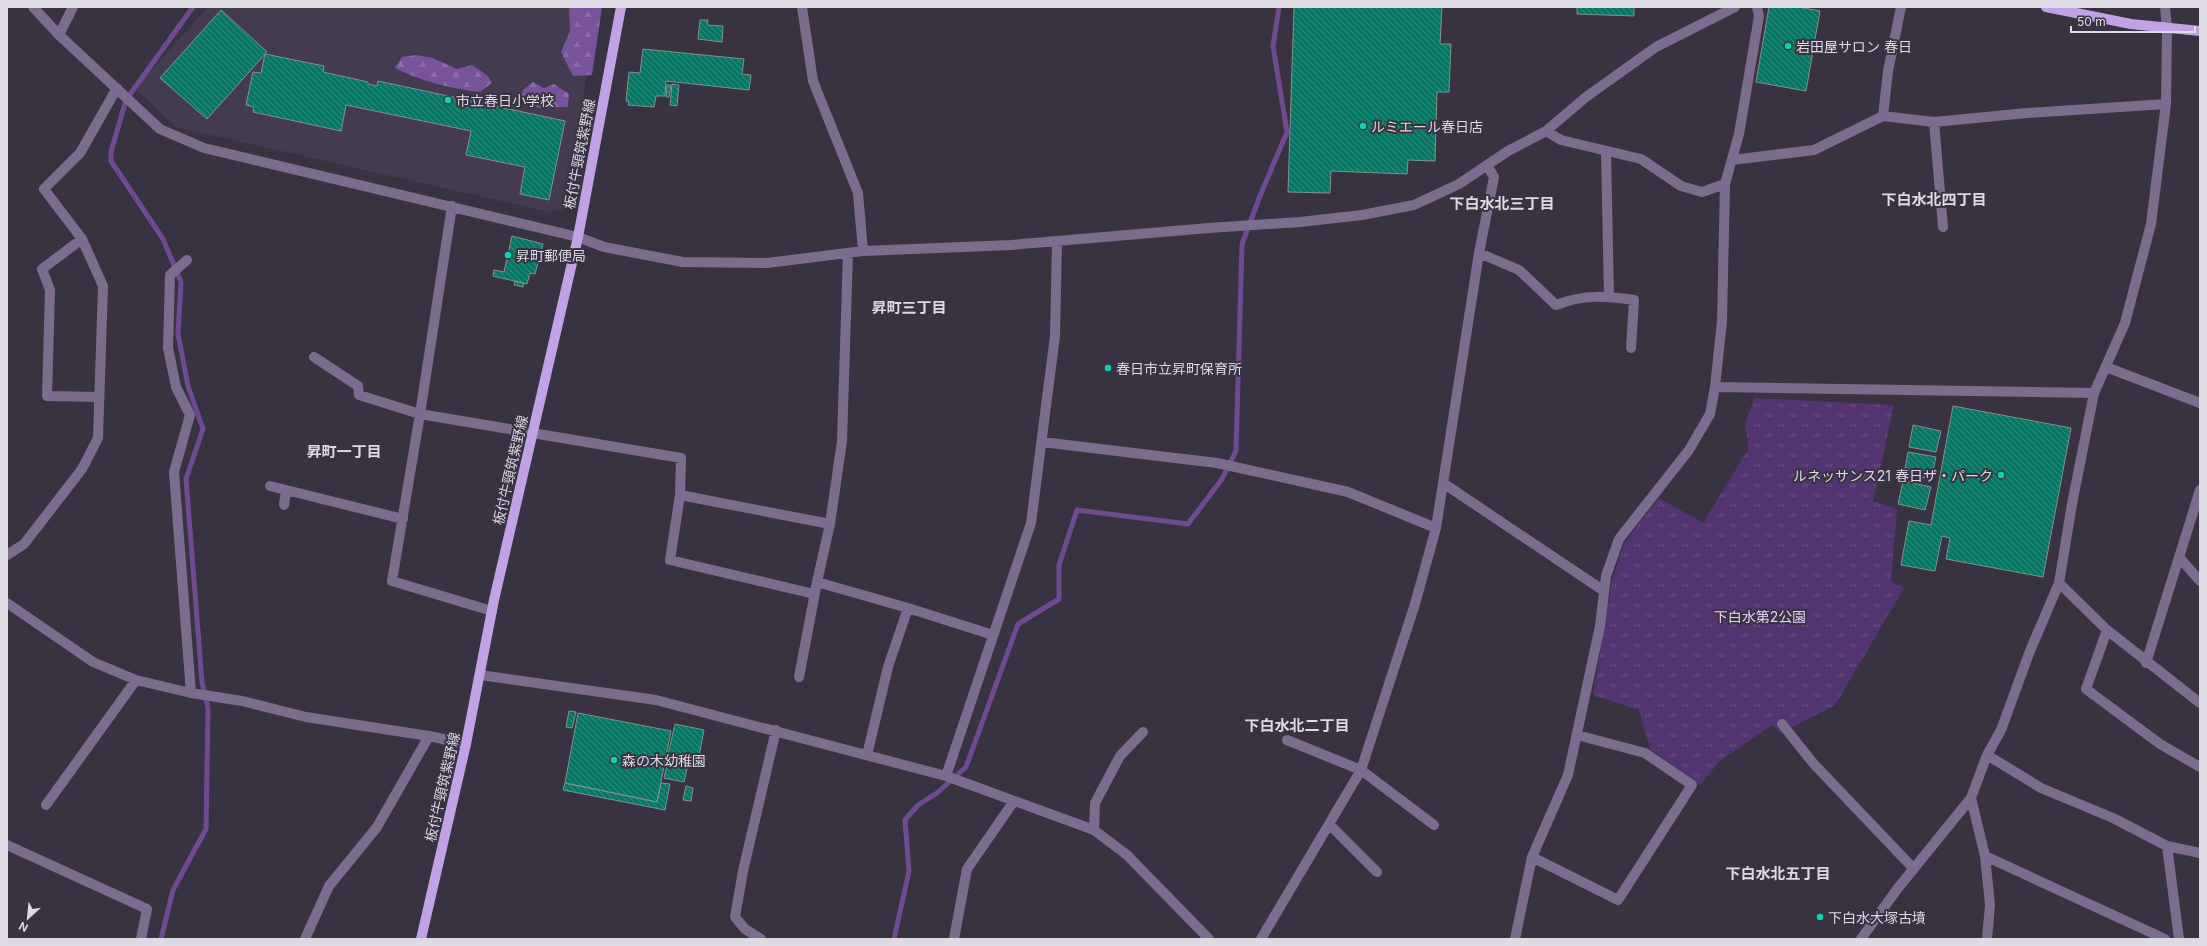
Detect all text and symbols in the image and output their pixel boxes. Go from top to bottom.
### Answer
scale bar [2071,8,2195,34]
text: 50 m [2077,14,2106,29]
place label: 岩田屋サロン 春日 [1796,38,1912,55]
marker: 岩田屋サロン 春日 [1783,41,1793,51]
place label: 市立春日小学校 [456,92,554,109]
marker: 市立春日小学校 [443,95,453,105]
street label: 板付牛頸筑紫野線 [560,97,598,211]
place label: ルミエール春日店 [1371,118,1483,135]
marker: ルミエール春日店 [1358,121,1368,131]
district label: 下白水北四丁目 [1881,190,1987,209]
district label: 下白水北三丁目 [1449,194,1555,213]
place label: 昇町郵便局 [516,247,586,264]
marker: 昇町郵便局 [503,250,513,260]
district label: 昇町三丁目 [871,298,947,317]
place label: 春日市立昇町保育所 [1116,360,1242,377]
marker: 春日市立昇町保育所 [1103,363,1113,373]
street label: 板付牛頸筑紫野線 [489,414,531,526]
district label: 昇町一丁目 [306,442,382,461]
place label: ルネッサンス21 春日ザ・パーク [1793,467,1993,484]
marker: ルネッサンス21 春日ザ・パーク [1996,470,2006,480]
park label: 下白水第2公園 [1714,608,1806,625]
district label: 下白水北二丁目 [1244,716,1350,735]
street label: 板付牛頸筑紫野線 [421,731,463,843]
place label: 森の木幼稚園 [622,752,706,769]
marker: 森の木幼稚園 [609,755,619,765]
district label: 下白水北五丁目 [1725,864,1831,883]
north arrow [8,898,48,938]
place label: 下白水大塚古墳 [1828,909,1926,926]
marker: 下白水大塚古墳 [1815,912,1825,922]
text: N [17,919,30,935]

